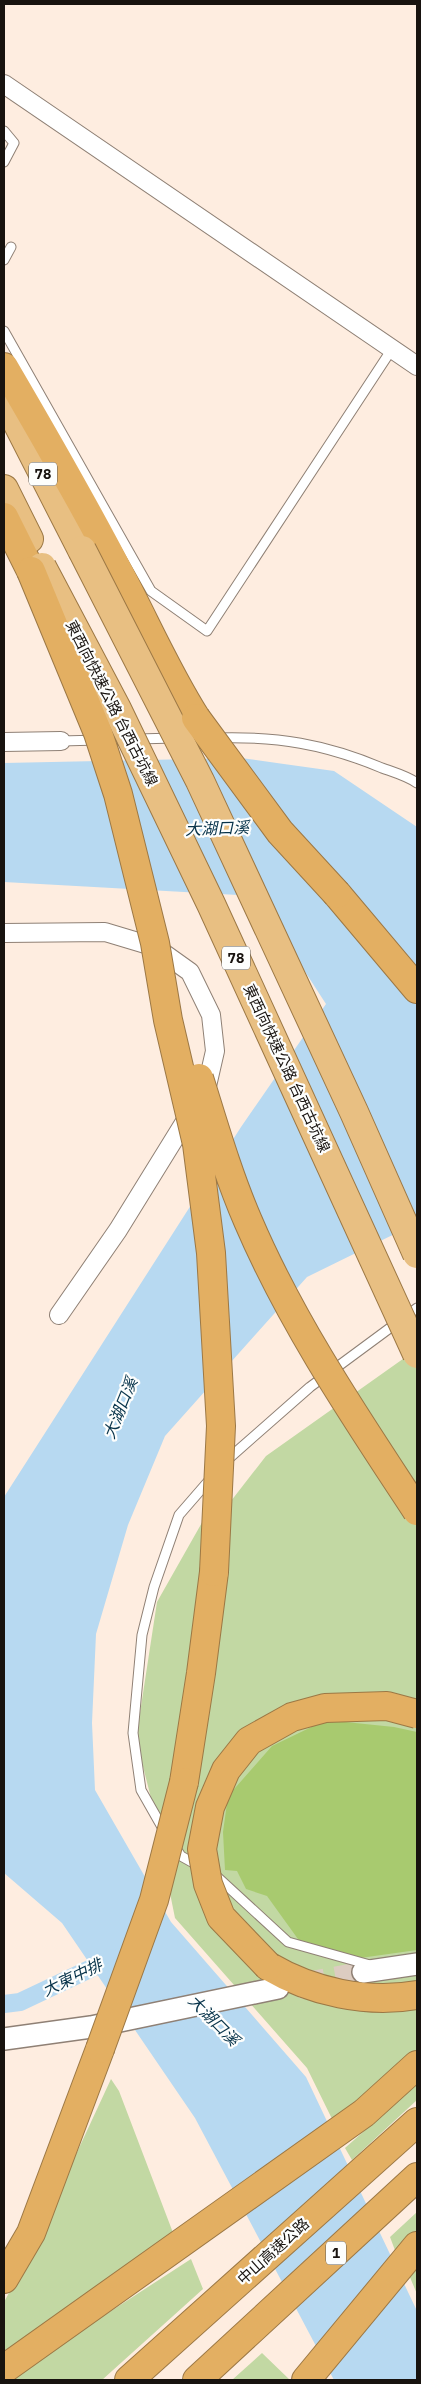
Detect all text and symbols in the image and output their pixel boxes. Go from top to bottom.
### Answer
road number: 78 [29,462,57,486]
street label: 東西向快速公路 台西古坑線 [62,617,162,789]
water label: 大湖口溪 [185,817,251,839]
road number: 78 [222,946,250,970]
street label: 東西向快速公路 台西古坑線 [240,981,334,1155]
water label: 大湖口溪 [99,1373,142,1441]
water label: 大東中排 [39,1953,107,2000]
water label: 大湖口溪 [184,1990,245,2051]
street label: 中山高速公路 [233,2214,313,2288]
road number: 1 [326,2242,346,2264]

